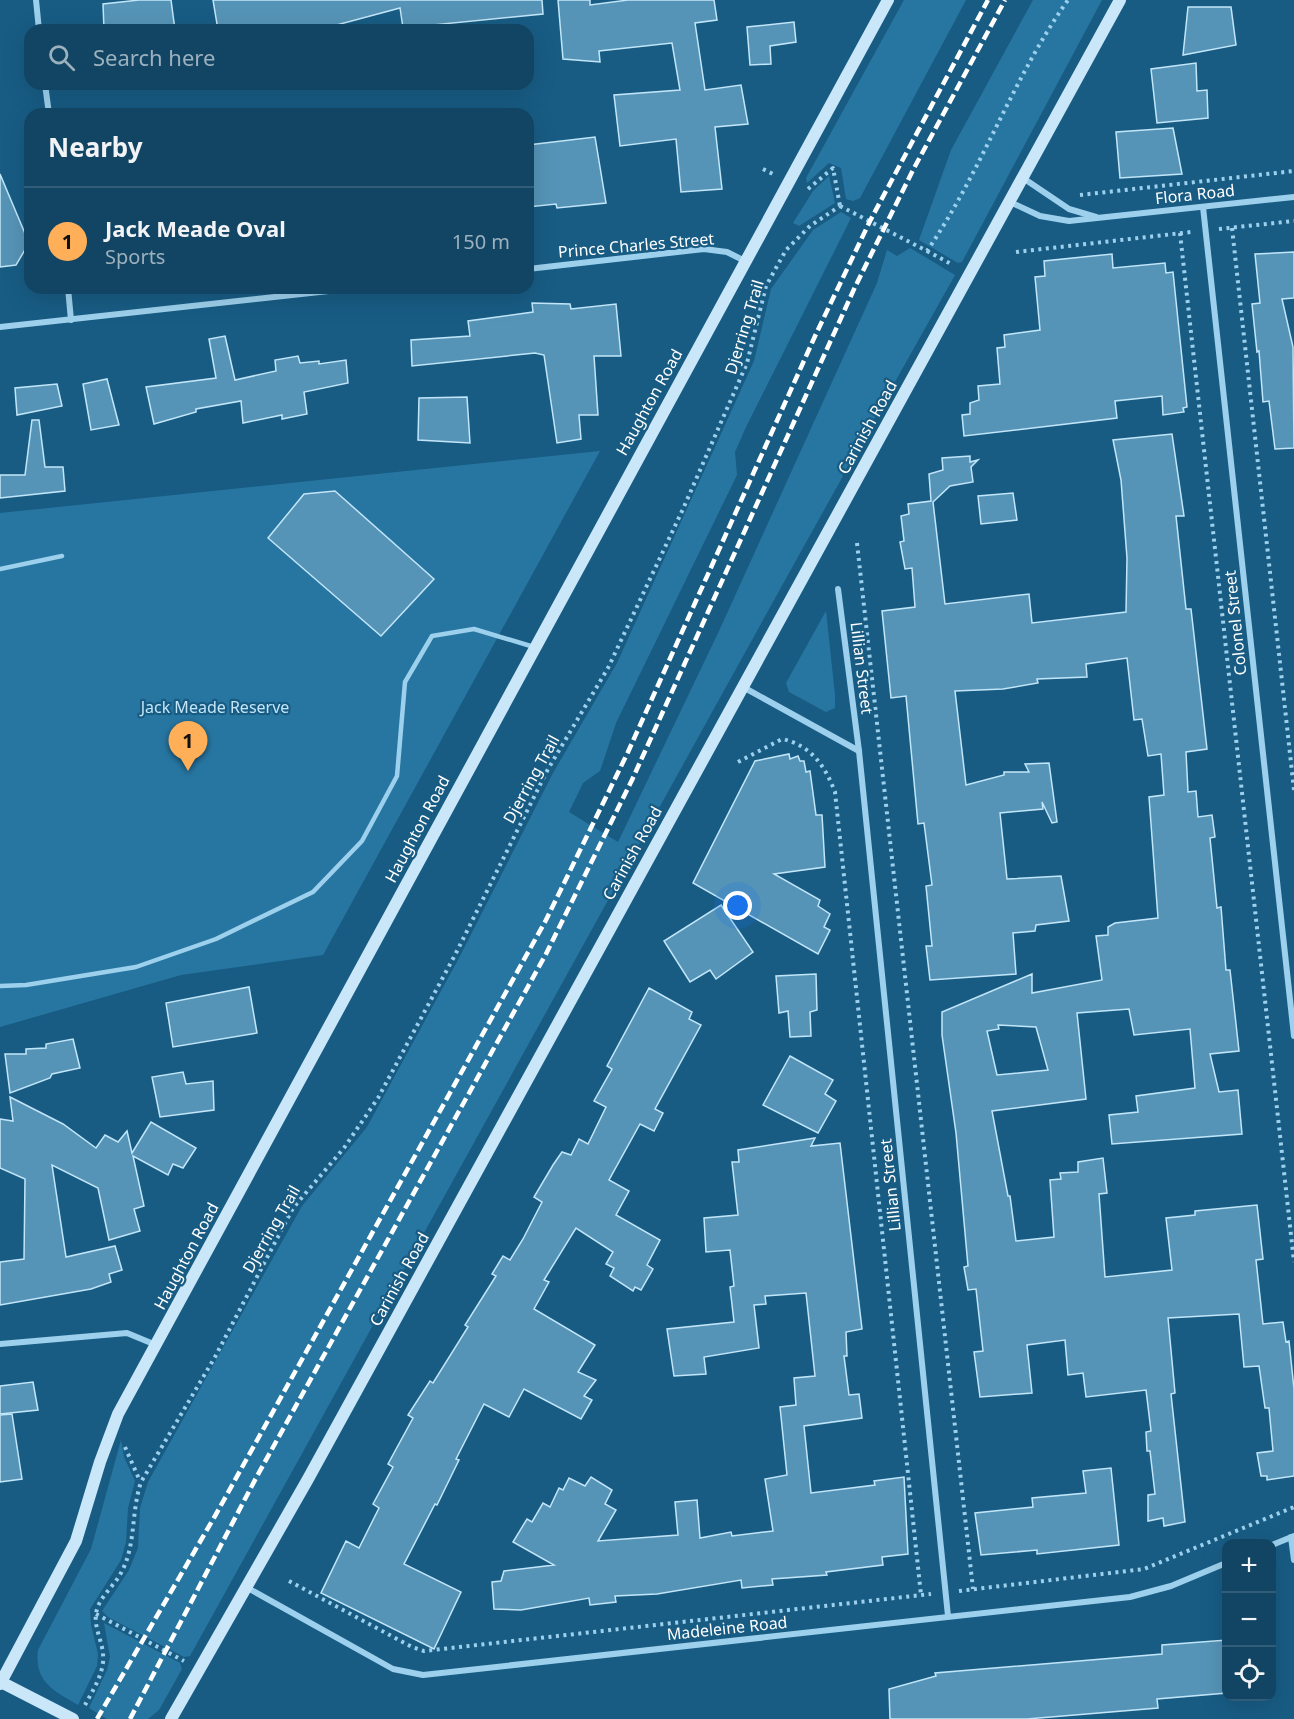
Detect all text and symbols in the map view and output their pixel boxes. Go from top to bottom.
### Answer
search box [24,24,534,90]
icon: search [45,41,78,74]
text: Search here [93,42,215,72]
text: Nearby [48,129,143,165]
street label: Flora Road [1154,179,1236,209]
text: Jack Meade Oval [105,213,286,243]
street label: Prince Charles Street [557,227,715,263]
text: 1 [62,228,73,255]
text: 150 m [452,228,510,255]
text: Sports [105,243,165,270]
street label: Djerring Trail [719,277,769,377]
street label: Haughton Road [611,345,687,459]
street label: Carinish Road [832,376,902,478]
street label: Colonel Street [1219,569,1251,677]
street label: Lillian Street [845,621,879,716]
park label: Jack Meade Reserve [139,696,289,718]
pin: 1 [168,722,207,771]
street label: Djerring Trail [498,731,564,827]
street label: Haughton Road [379,772,455,886]
street label: Carinish Road [597,802,667,904]
your location [723,891,752,920]
street label: Lillian Street [874,1138,906,1232]
street label: Djerring Trail [237,1181,305,1277]
street label: Haughton Road [148,1199,224,1313]
street label: Carinish Road [364,1228,434,1330]
map controls [1222,1539,1276,1701]
button: + [1222,1539,1276,1593]
button: − [1222,1593,1276,1647]
street label: Madeleine Road [666,1611,788,1645]
button: locate [1222,1647,1276,1701]

